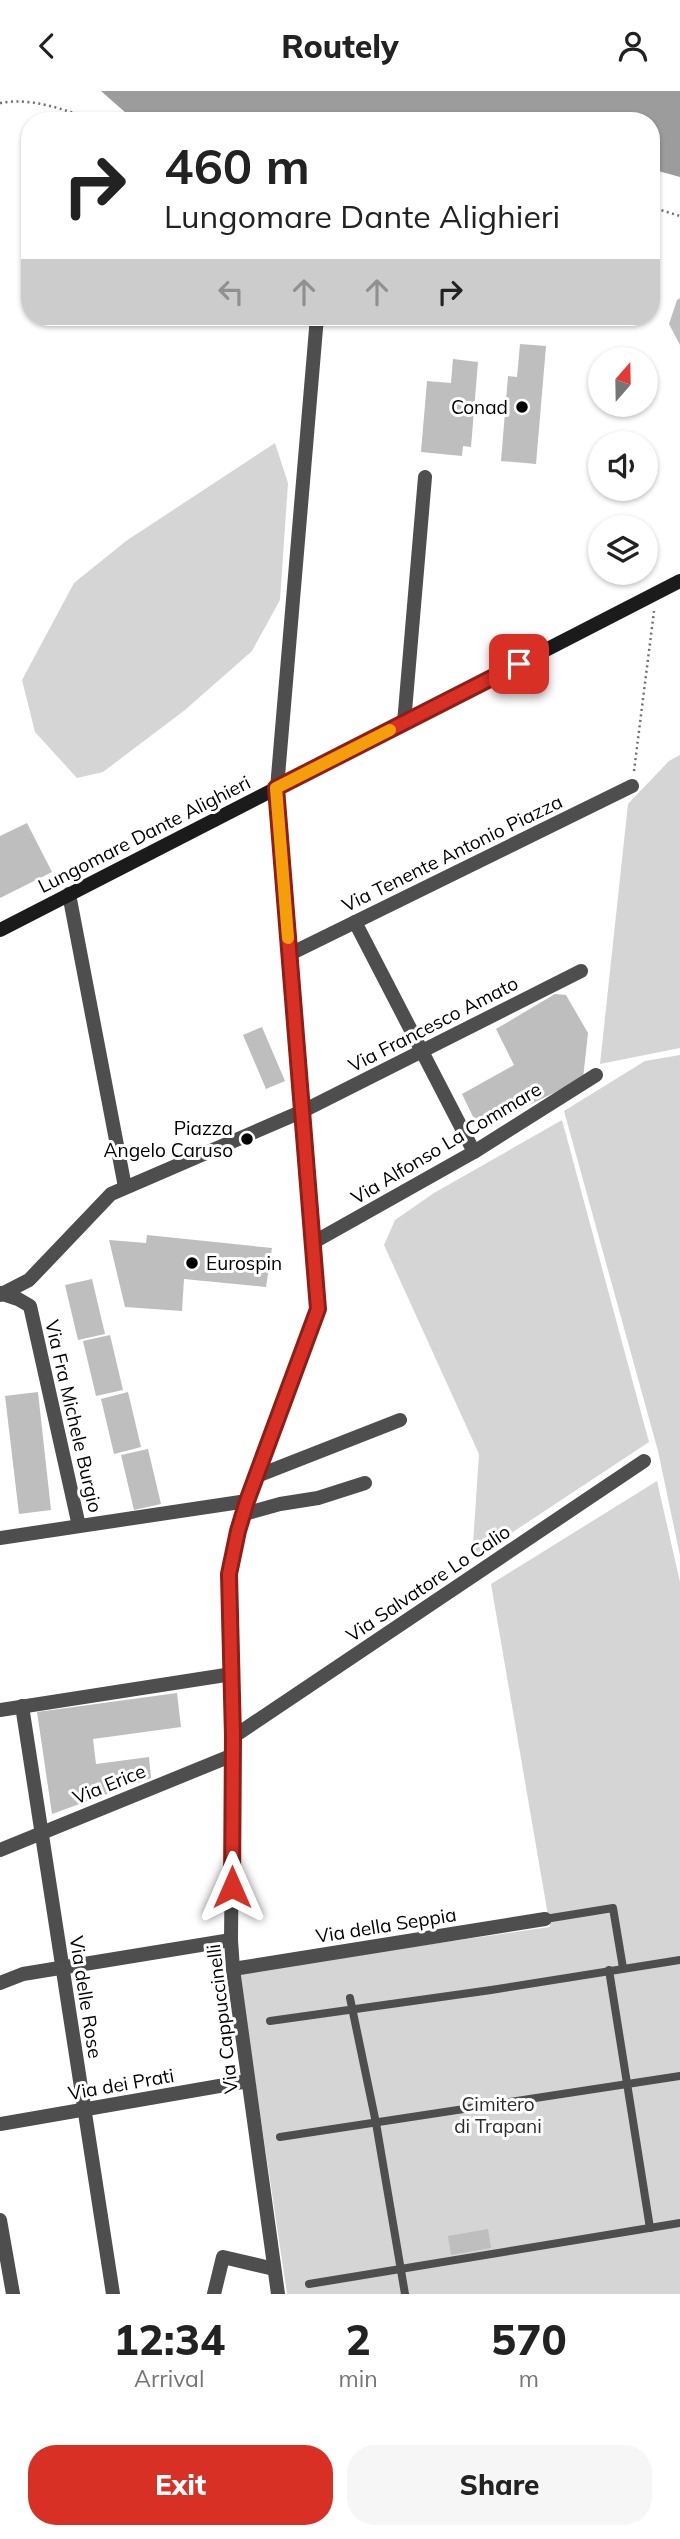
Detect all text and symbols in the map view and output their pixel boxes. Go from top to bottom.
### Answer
text: Routely [281,26,399,66]
icon: back [28,27,66,65]
icon: person [614,27,652,65]
text: 460 m [164,135,310,196]
icon: right [49,140,140,231]
text: Lungomare Dante Alighieri [164,196,560,236]
icon: left [212,273,250,311]
icon: ahead [285,273,323,311]
icon: ahead [358,273,396,311]
icon: right [431,273,469,311]
north arrow [588,347,658,417]
map controls [588,347,658,585]
place label: Conad [451,395,508,419]
marker: Conad [514,399,530,415]
button: sound [588,431,658,501]
button: layers [588,515,658,585]
pin [489,634,549,694]
icon: arrive [500,645,538,683]
street label: Lungomare Dante Alighieri [34,770,254,898]
street label: Via Tenente Antonio Piazza [338,789,566,917]
street label: Via Francesco Amato [344,971,522,1077]
street label: Via Alfonso La Commare [346,1077,546,1209]
place label: Piazza Angelo Caruso [104,1116,233,1162]
marker: Piazza Angelo Caruso [239,1131,255,1147]
place label: Eurospin [206,1251,282,1275]
marker: Eurospin [184,1255,200,1271]
street label: Via Fra Michele Burgio [40,1317,108,1515]
street label: Via Salvatore Lo Calio [341,1519,515,1647]
street label: Via Erice [69,1759,149,1809]
position arrow [195,1850,269,1924]
street label: Via della Seppia [314,1902,458,1948]
street label: Via delle Rose [64,1934,108,2060]
street label: Via Cappuccinelli [201,1943,243,2095]
street label: Via dei Prati [66,2063,176,2105]
park label: Cimitero di Trapani [454,2092,542,2138]
text: 12:34 [113,2313,225,2366]
text: 2 [345,2313,371,2366]
text: 570 [491,2313,567,2366]
text: Arrival [134,2364,204,2393]
text: min [338,2364,378,2393]
text: m [519,2364,539,2393]
button: Exit [28,2445,333,2525]
button: Share [347,2445,652,2525]

